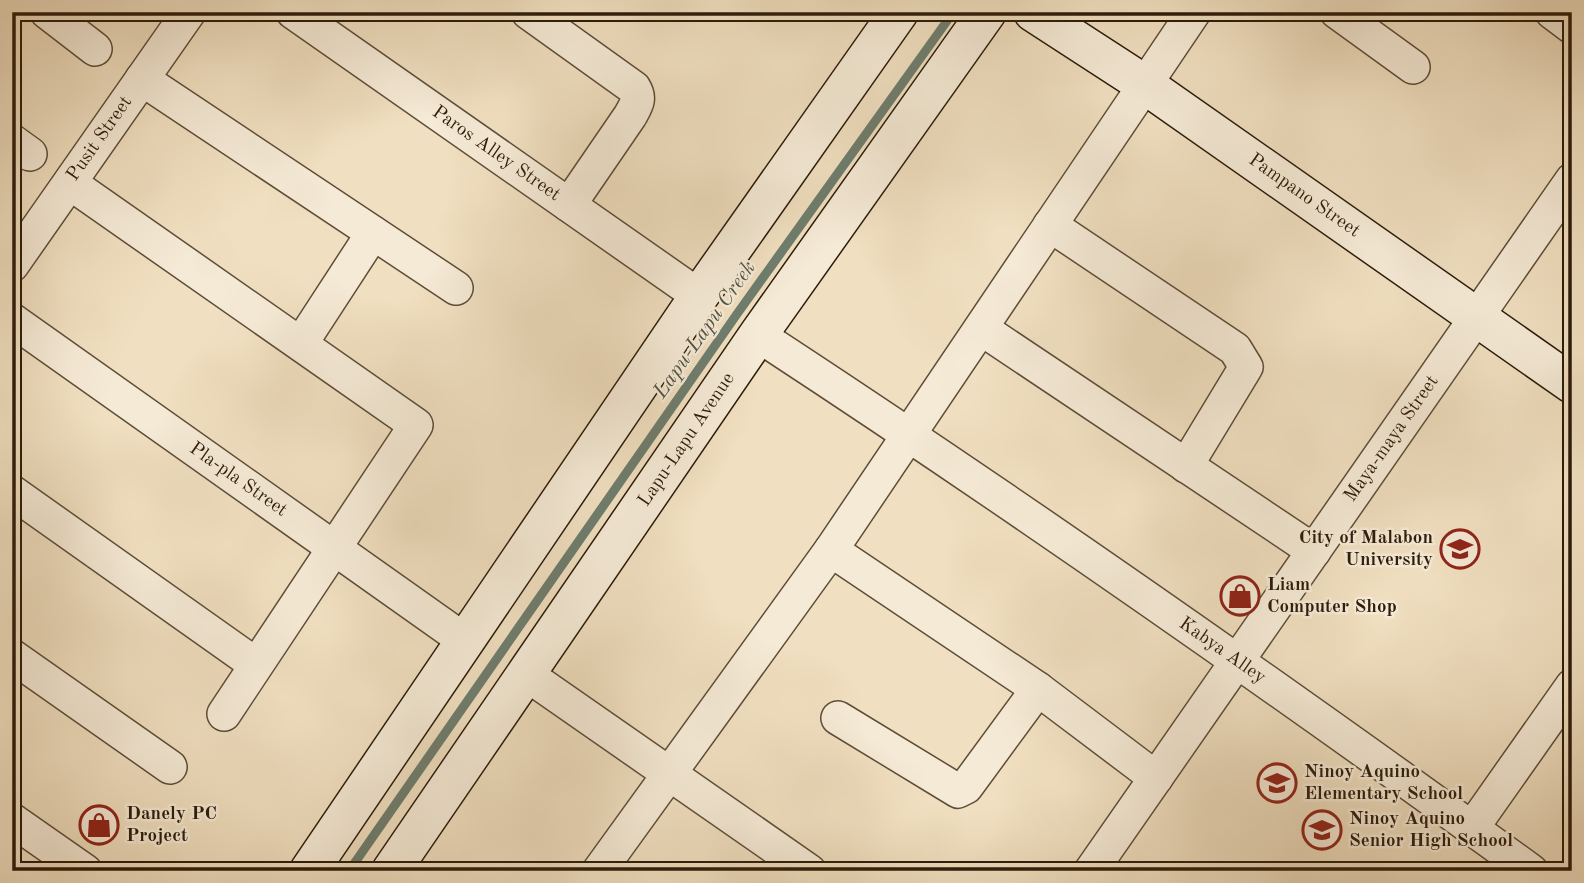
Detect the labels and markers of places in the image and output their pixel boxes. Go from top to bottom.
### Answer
school or university icon: City of Malabon University [1439,528,1481,570]
place label: City of Malabon University [1299,529,1433,570]
shop icon: Liam Computer Shop [1219,575,1261,617]
place label: Liam Computer Shop [1267,576,1397,617]
school or university icon: Ninoy Aquino Elementary School [1256,762,1298,804]
place label: Ninoy Aquino Elementary School [1304,763,1463,804]
shop icon: Danely PC Project [78,804,120,846]
place label: Danely PC Project [126,805,217,846]
school or university icon: Ninoy Aquino Senior High School [1301,809,1343,851]
place label: Ninoy Aquino Senior High School [1349,810,1513,851]

